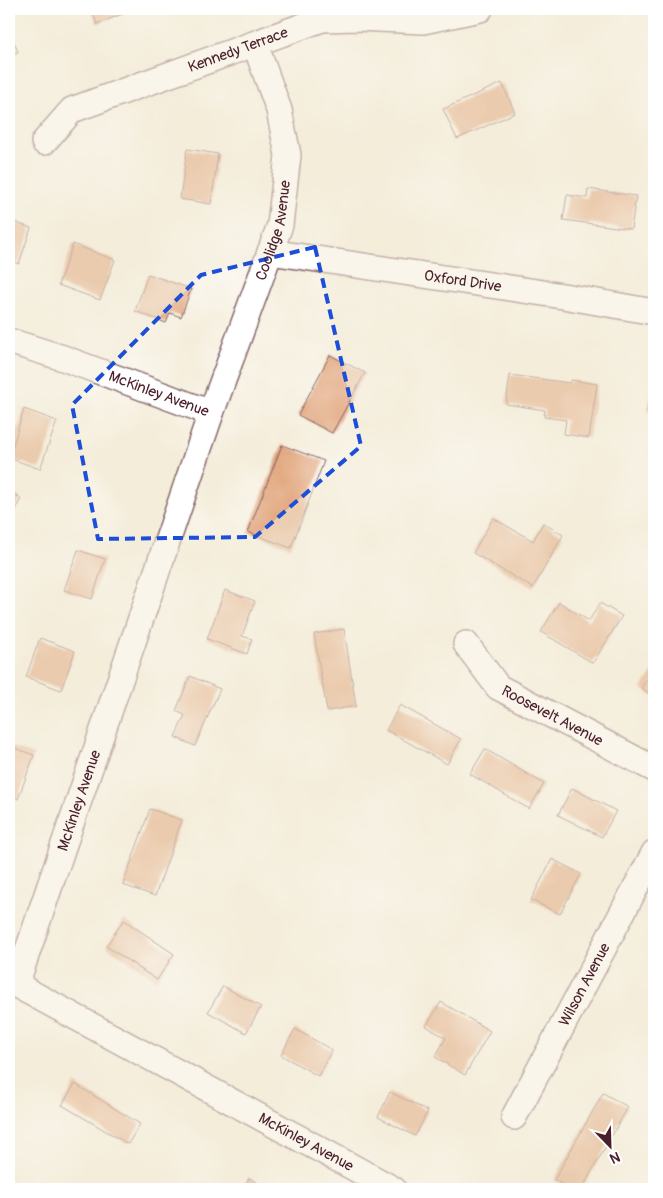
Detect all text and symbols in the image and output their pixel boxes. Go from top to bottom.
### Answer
street label: Kennedy Terrace [185,23,291,77]
street label: Coolidge Avenue [251,179,295,283]
street label: Oxford Drive [423,266,503,297]
street label: McKinley Avenue [106,367,212,422]
street label: Roosevelt Avenue [498,682,607,751]
street label: McKinley Avenue [53,747,106,854]
street label: Wilson Avenue [555,939,615,1030]
street label: McKinley Avenue [255,1109,357,1176]
north arrow [586,1120,636,1170]
text: N [607,1148,623,1167]

